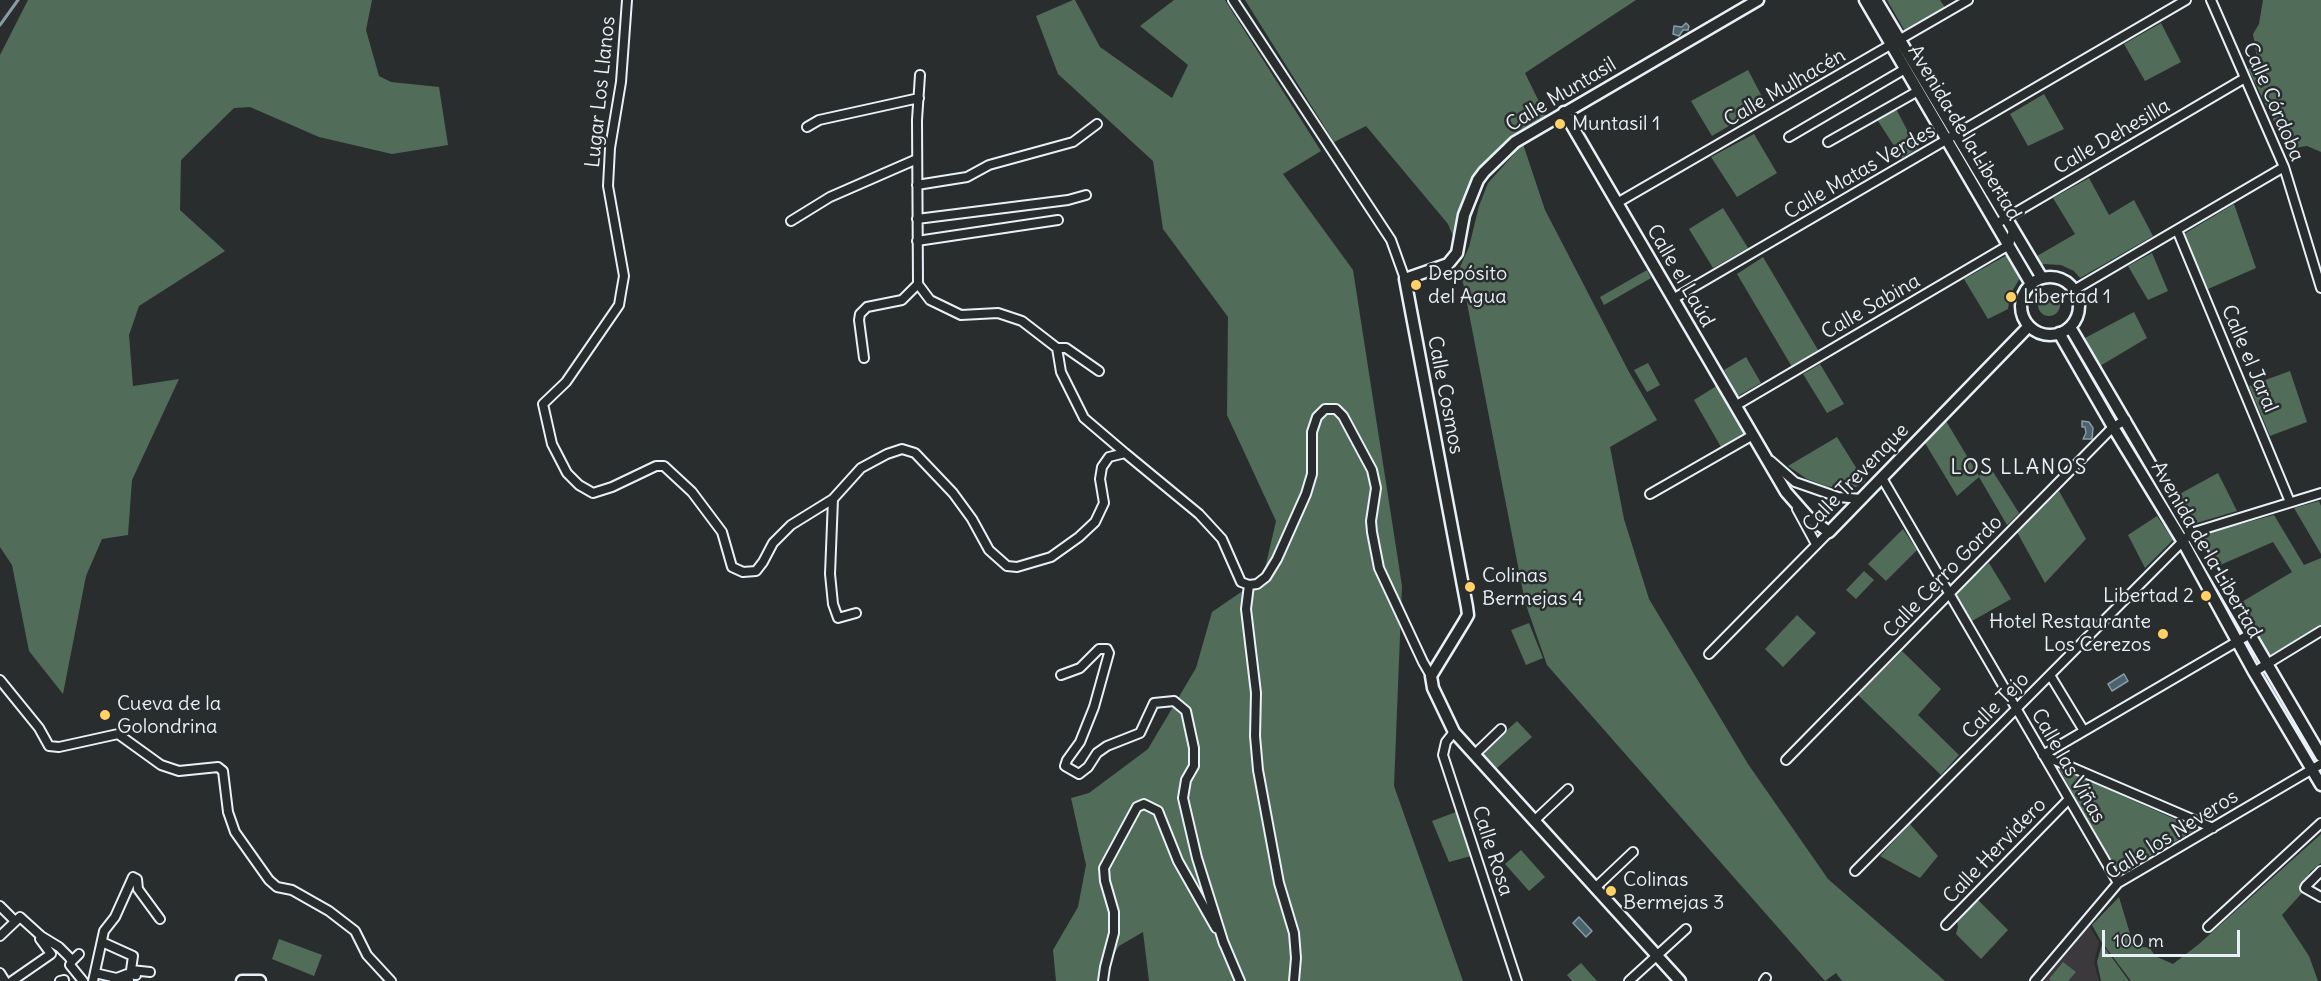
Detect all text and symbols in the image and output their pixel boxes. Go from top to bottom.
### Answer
street label: Lugar Los Llanos [581,15,621,169]
street label: Calle Córdoba [2237,39,2309,165]
street label: Avenida de la Libertad [1902,41,2026,225]
street label: Calle Mulhacén [1720,44,1850,132]
street label: Calle Muntasil [1502,53,1620,137]
street label: Calle Dehesilla [2050,94,2174,180]
place label: Muntasil 1 [1572,112,1660,136]
marker: Muntasil 1 [1553,117,1567,131]
street label: Calle Matas Verdes [1780,119,1940,225]
street label: Calle el Laúd [1641,220,1719,332]
place label: Depósito del Agua [1428,262,1507,309]
street label: Calle Sabina [1817,269,1925,345]
marker: Depósito del Agua [1409,278,1423,292]
place label: Libertad 1 [2023,285,2111,309]
marker: Libertad 1 [2004,290,2018,304]
street label: Calle el Jaral [2216,302,2282,416]
street label: Calle Cosmos [1422,334,1468,456]
street label: Calle Trevenque [1798,419,1914,537]
district label: LOS LLANOS [1950,455,2088,481]
street label: Avenida de la Libertad [2146,457,2266,643]
street label: Calle Cerro Gordo [1878,511,2008,643]
place label: Colinas Bermejas 4 [1482,564,1584,611]
marker: Colinas Bermejas 4 [1463,580,1477,594]
place label: Libertad 2 [2103,584,2194,608]
marker: Libertad 2 [2199,589,2213,603]
place label: Hotel Restaurante Los Cerezos [1989,610,2151,657]
marker: Hotel Restaurante Los Cerezos [2156,627,2170,641]
street label: Calle Tejo [1958,668,2034,744]
place label: Cueva de la Golondrina [117,692,221,739]
street label: Calle las Viñas [2026,705,2110,827]
marker: Cueva de la Golondrina [98,708,112,722]
street label: Calle los Neveros [2101,785,2243,885]
street label: Calle Hervidero [1938,793,2052,909]
street label: Calle Rosa [1466,803,1518,899]
place label: Colinas Bermejas 3 [1623,868,1724,915]
marker: Colinas Bermejas 3 [1604,884,1618,898]
scale bar [2105,918,2243,956]
text: 100 m [2113,929,2164,952]

